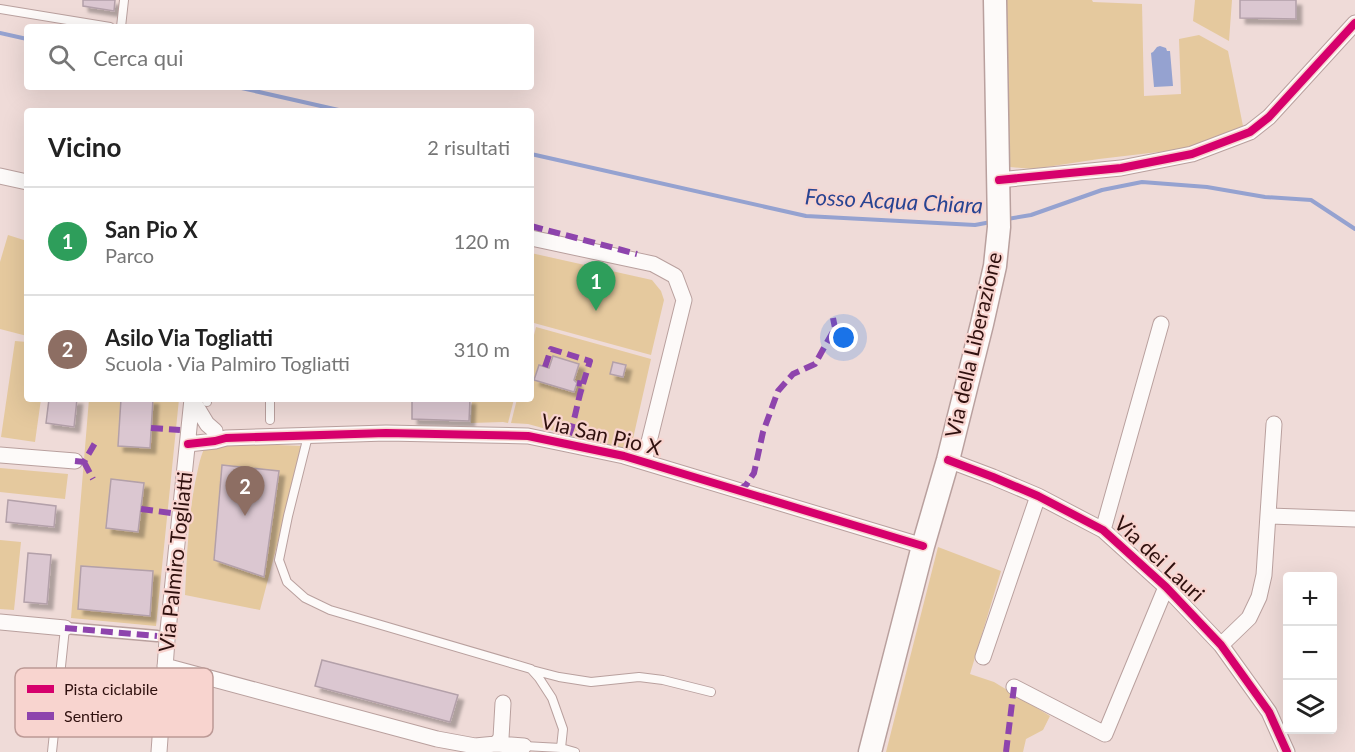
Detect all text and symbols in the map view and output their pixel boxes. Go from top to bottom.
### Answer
search box [24,24,534,90]
icon: search [45,41,78,74]
text: Cerca qui [93,44,184,71]
text: Vicino [48,131,121,163]
text: 2 risultati [427,135,510,159]
water label: Fosso Acqua Chiara [804,182,984,219]
text: San Pio X [105,216,198,243]
text: 1 [62,229,73,253]
text: 120 m [454,229,510,253]
text: Parco [105,243,154,267]
street label: Via della Liberazione [939,250,1006,440]
pin: 1 [576,262,616,311]
your location [829,323,858,352]
text: Asilo Via Togliatti [105,324,273,351]
text: 2 [62,337,73,361]
text: 310 m [454,337,510,361]
text: Scuola · Via Palmiro Togliatti [105,351,350,375]
street label: Via San Pio X [539,408,664,460]
pin: 2 [226,466,264,516]
street label: Via Palmiro Togliatti [153,470,196,653]
street label: Via dei Lauri [1110,510,1210,606]
map controls [1283,572,1337,734]
button: + [1283,572,1337,626]
button: − [1283,626,1337,680]
legend [15,668,213,737]
text: Pista ciclabile [64,679,158,698]
button: layers [1283,680,1337,734]
text: Sentiero [64,706,123,725]

